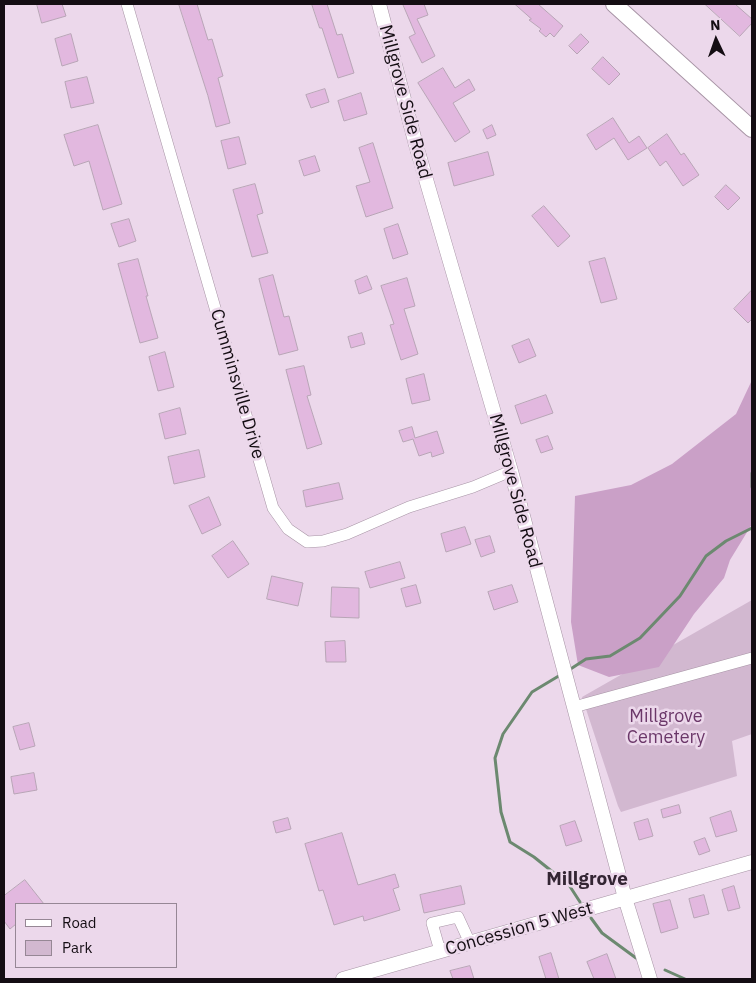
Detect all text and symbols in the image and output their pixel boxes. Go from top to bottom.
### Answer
north arrow [691,15,741,65]
text: N [710,16,721,34]
street label: Millgrove Side Road [374,23,436,181]
street label: Cumminsville Drive [205,307,269,461]
street label: Millgrove Side Road [484,412,546,570]
park label: Millgrove Cemetery [627,706,705,749]
district label: Millgrove [546,869,628,891]
street label: Concession 5 West [443,898,595,960]
legend [15,903,178,968]
text: Road [62,913,97,932]
text: Park [62,938,92,957]

